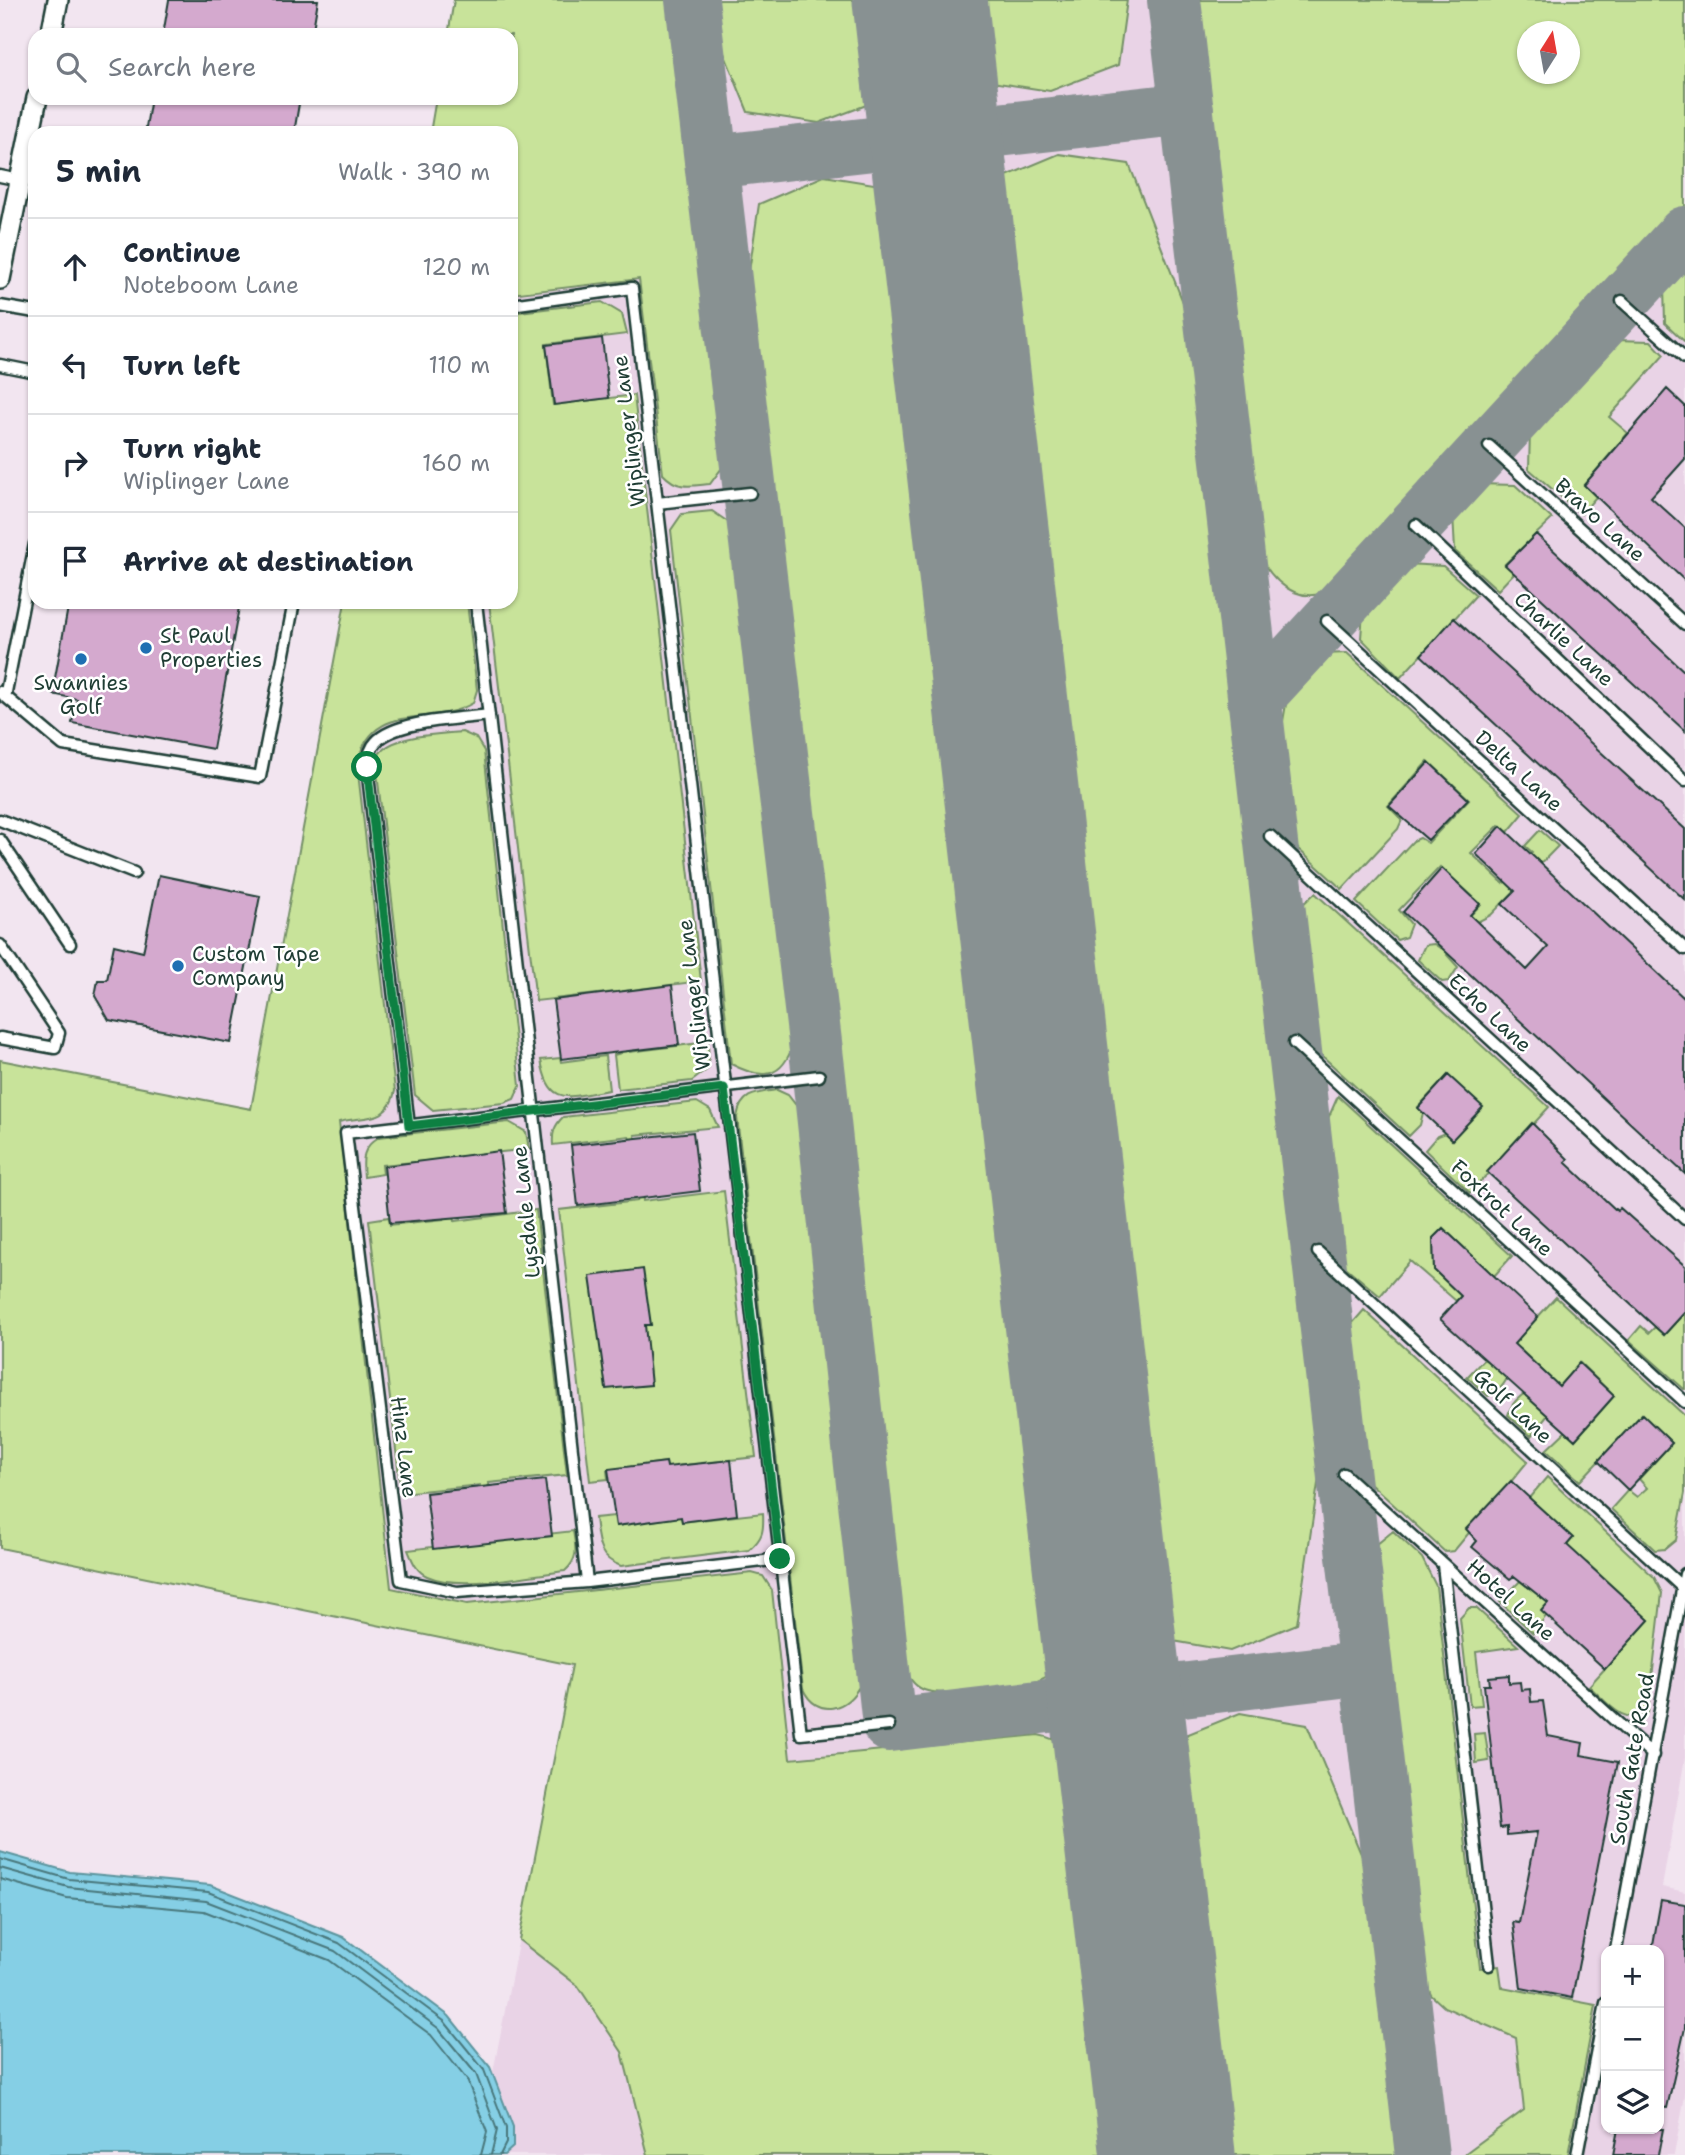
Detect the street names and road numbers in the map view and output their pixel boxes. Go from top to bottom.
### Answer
street label: Wiplinger Lane [606,354,652,508]
street label: Bravo Lane [1549,472,1651,568]
street label: Charlie Lane [1508,585,1620,693]
street label: Delta Lane [1469,724,1569,818]
street label: Wiplinger Lane [671,918,717,1072]
street label: Echo Lane [1442,967,1538,1059]
street label: Lysdale Lane [505,1144,547,1280]
street label: Foxtrot Lane [1445,1153,1559,1263]
street label: Golf Lane [1467,1362,1559,1450]
street label: Hinz Lane [384,1395,424,1499]
street label: Hotel Lane [1461,1553,1561,1647]
street label: South Gate Road [1603,1671,1661,1847]

